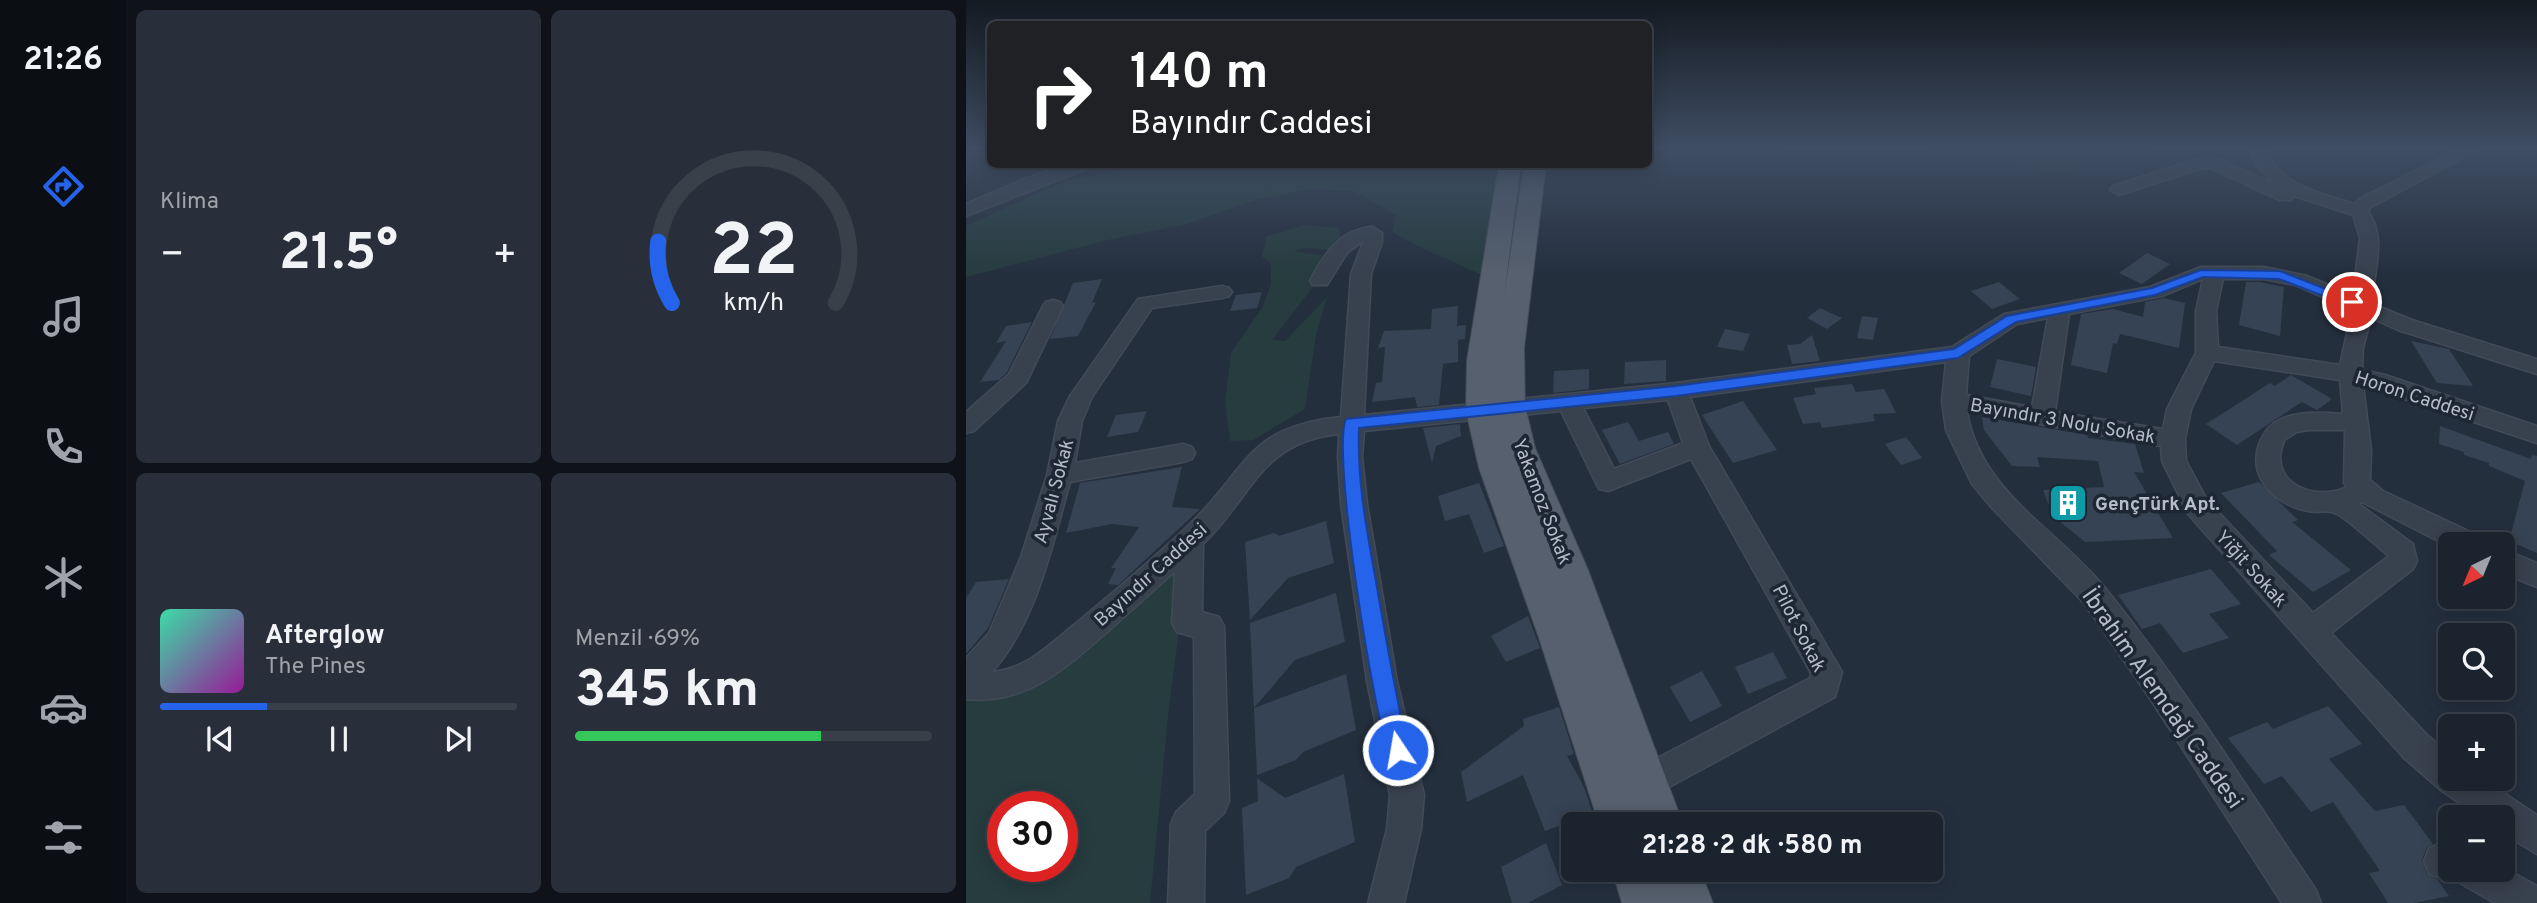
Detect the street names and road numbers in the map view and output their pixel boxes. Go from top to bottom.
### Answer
street label: Horon Caddesi [2352,366,2477,427]
street label: Bayındır 3 Nolu Sokak [1968,394,2157,450]
street label: Yakamoz Sokak [1506,435,1576,568]
street label: Ayvalı Sokak [1029,437,1080,547]
street label: Bayındır Caddesi [1090,518,1213,633]
street label: Yiğit Sokak [2210,526,2291,613]
street label: Pilot Sokak [1766,581,1831,677]
street label: İbrahim Alemdağ Caddesi [2074,583,2249,815]

